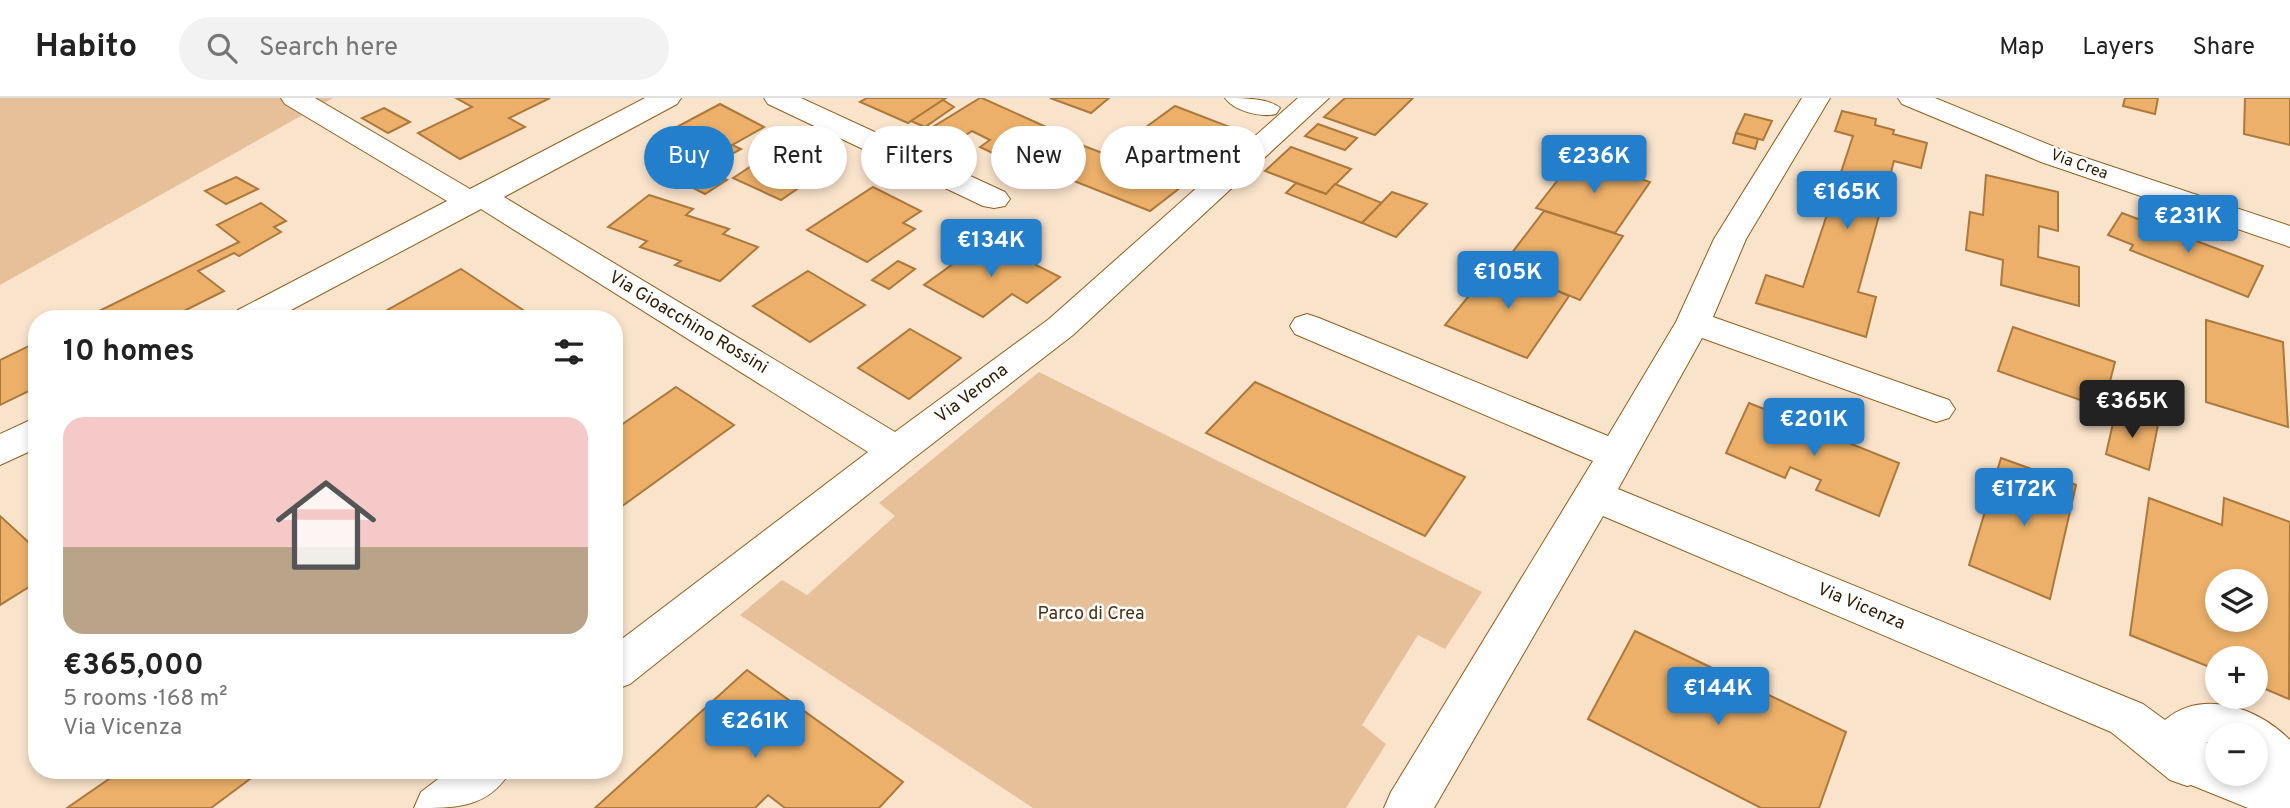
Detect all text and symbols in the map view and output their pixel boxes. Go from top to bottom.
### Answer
search box [179,17,669,80]
text: Habito [35,27,137,69]
icon: search [203,29,241,67]
text: Search here [259,32,398,65]
text: Map [1999,33,2044,63]
text: Layers [2082,33,2154,63]
text: Share [2192,33,2255,63]
chip: Buy [644,126,734,189]
chip: Rent [748,126,847,189]
chip: Filters [861,126,977,189]
chip: New [991,126,1086,189]
chip: Apartment [1100,126,1265,189]
pin: €236K [1545,136,1643,195]
text: €236K [1558,143,1630,172]
street label: Via Crea [2047,145,2111,185]
pin: €165K [1798,172,1896,231]
text: €165K [1813,179,1881,208]
pin: €231K [2139,195,2237,255]
text: €231K [2154,203,2222,232]
pin: €134K [942,220,1040,279]
text: €134K [957,227,1025,256]
pin: €105K [1459,252,1557,311]
text: €105K [1473,259,1543,288]
street label: Via Gioacchino Rossini [604,266,772,380]
icon: filters [550,333,588,371]
text: 10 homes [63,334,194,371]
street label: Via Verona [931,359,1013,429]
pin: €365K [2083,380,2181,440]
text: €365K [2096,388,2168,417]
pin: €201K [1765,398,1863,458]
text: €201K [1779,406,1849,435]
icon: home [263,462,389,588]
pin: €172K [1975,468,2073,528]
text: €172K [1991,476,2057,505]
map controls [2205,569,2268,786]
button: layers [2205,569,2268,632]
street label: Via Vicenza [1814,578,1908,636]
park label: Parco di Crea [1038,603,1144,626]
button: + [2205,646,2268,709]
text: €365,000 [63,648,204,685]
pin: €144K [1669,668,1767,727]
text: €144K [1683,675,1753,704]
text: 5 rooms · 168 m² [63,685,228,714]
pin: €261K [706,700,804,760]
text: €261K [721,708,789,737]
text: Via Vicenza [63,714,182,743]
button: − [2205,723,2268,786]

